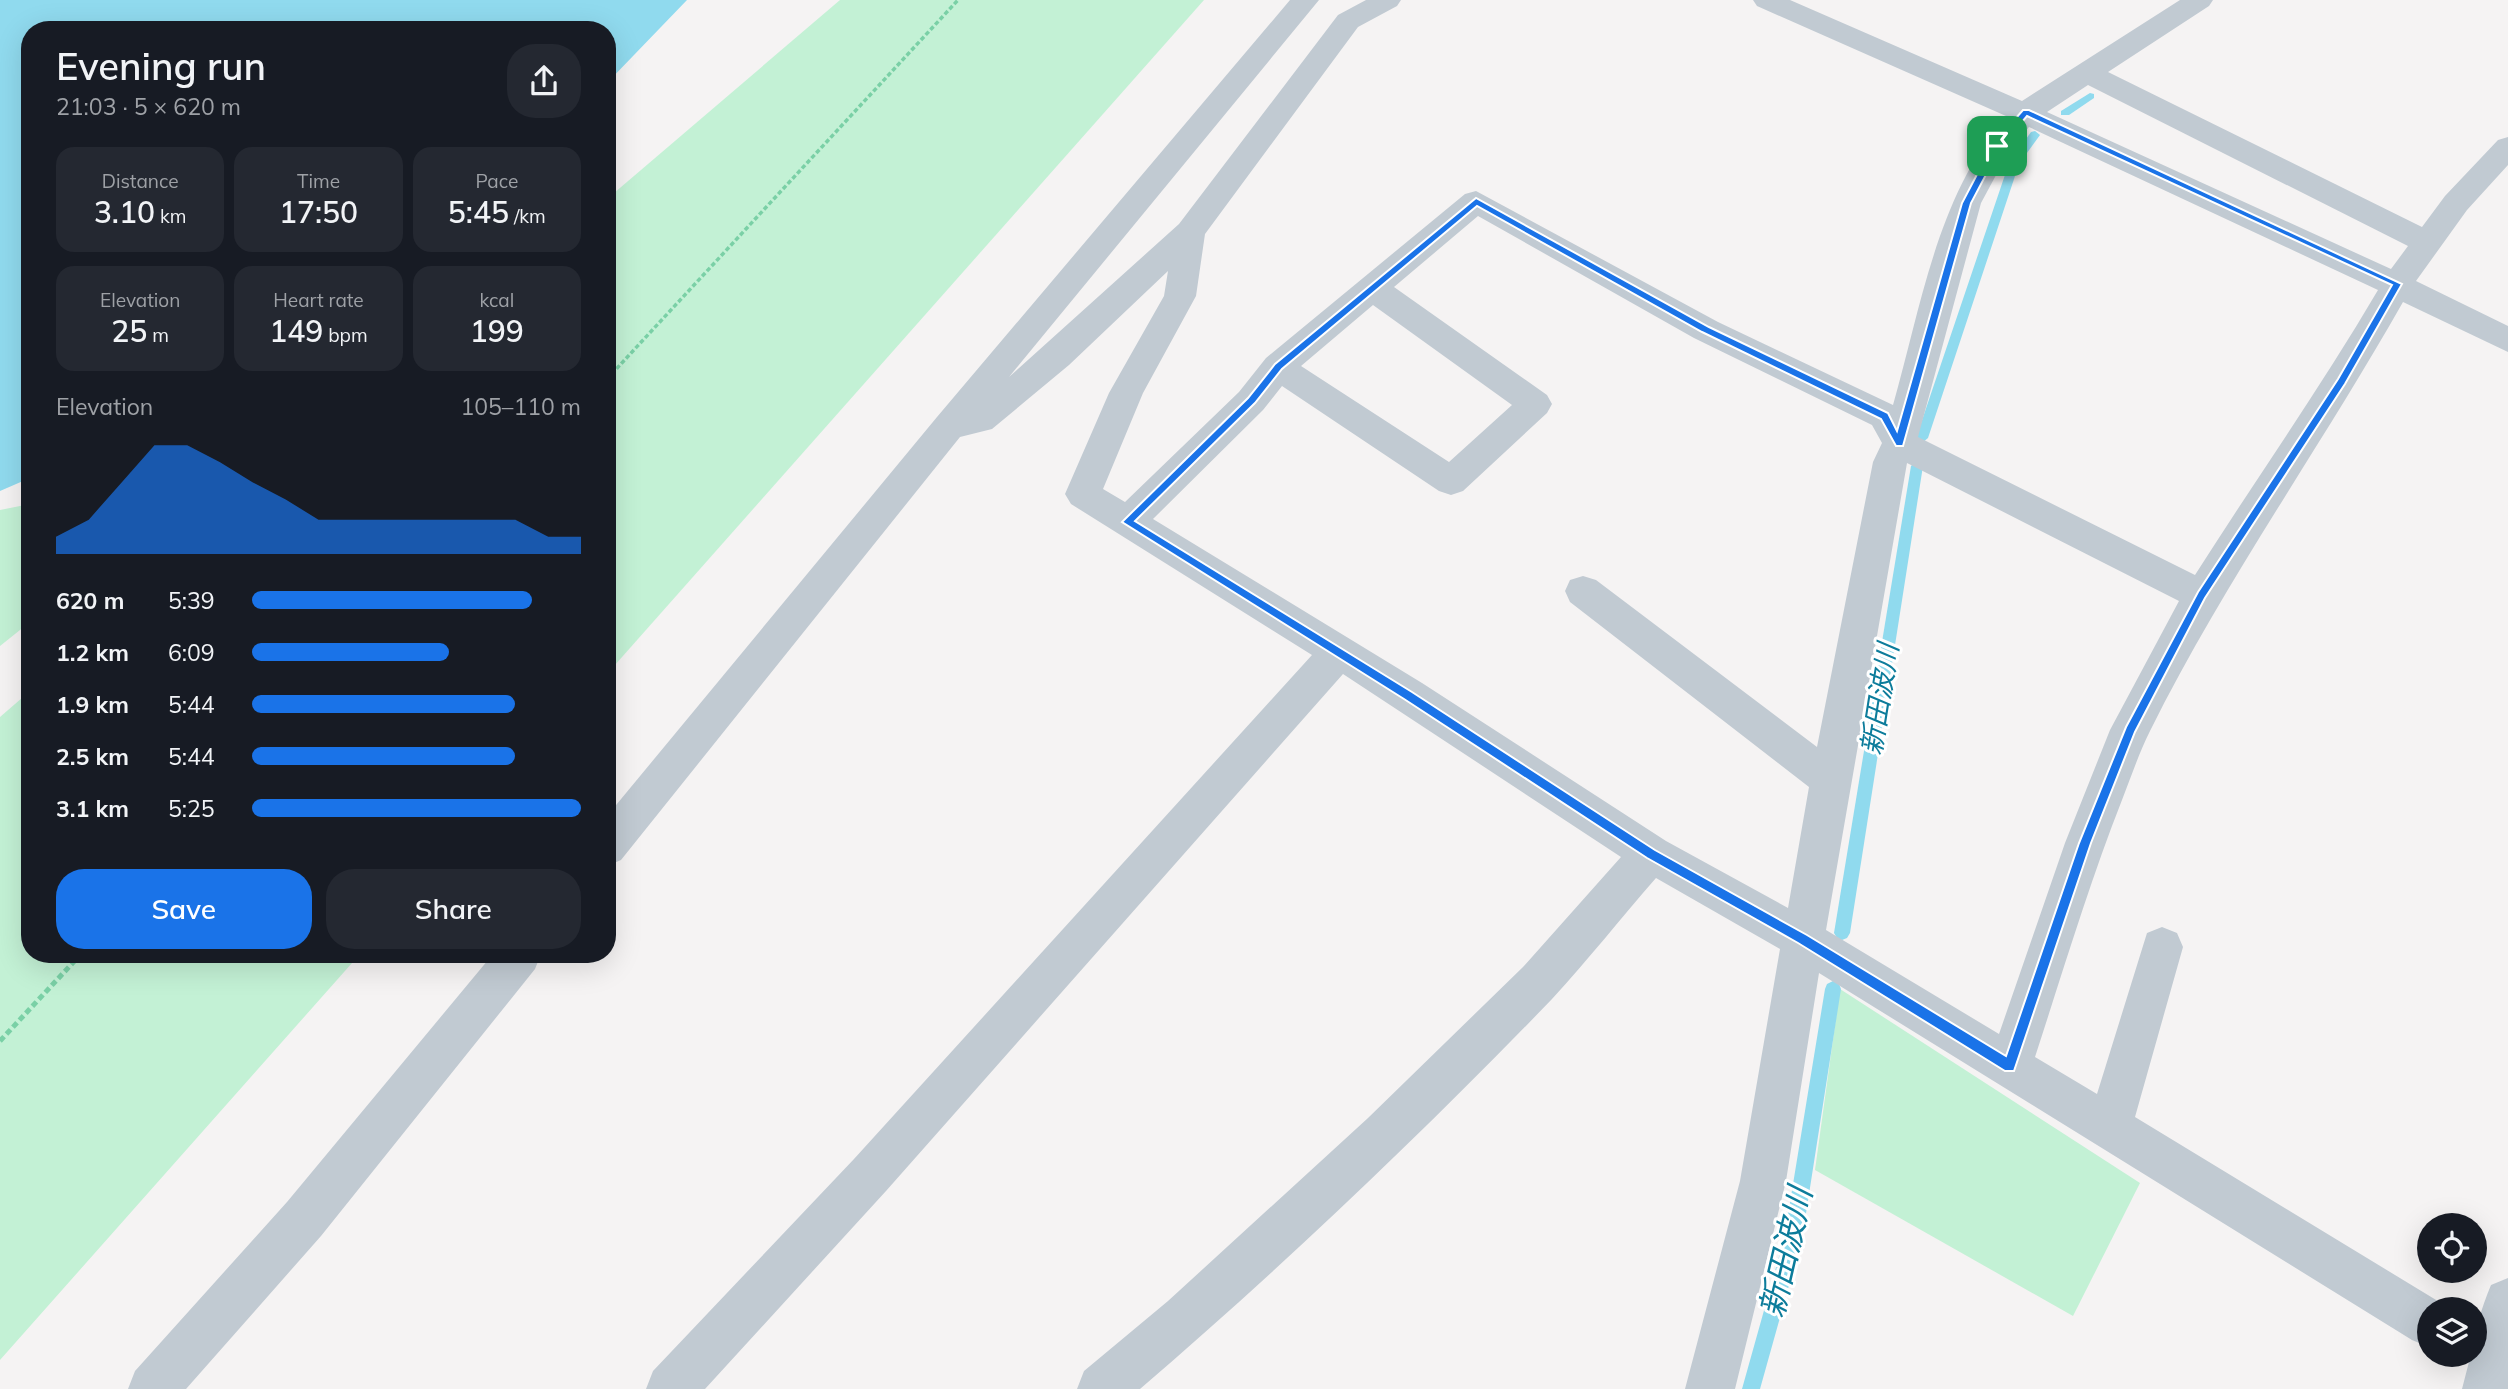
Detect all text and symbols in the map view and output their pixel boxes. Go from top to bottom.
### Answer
text: Evening run [56,42,266,90]
button: share [507,44,581,118]
text: 21:03 · 5 × 620 m [56,92,241,121]
pin [1967,116,2027,176]
icon: arrive [1978,127,2016,165]
text: Distance [102,169,179,193]
text: Time [297,169,340,193]
text: Pace [475,169,518,193]
text: 3.10 [94,193,155,231]
text: 17:50 [279,193,358,231]
text: 5:45 [448,193,509,231]
text: km [155,204,186,228]
text: /km [509,204,546,228]
text: Elevation [100,288,180,312]
text: Heart rate [273,288,364,312]
text: kcal [479,288,514,312]
text: 25 [111,312,147,350]
text: 149 [269,312,323,350]
text: 199 [470,312,524,350]
text: m [147,323,169,347]
text: bpm [323,323,368,347]
text: Elevation [56,392,153,421]
text: 105–110 m [460,392,581,421]
text: 620 m [56,586,124,615]
text: 5:39 [168,586,215,615]
text: 1.2 km [56,638,129,667]
text: 6:09 [168,638,215,667]
water label: 新田波川 [1853,638,1906,757]
text: 1.9 km [56,690,129,719]
text: 5:44 [168,690,215,719]
text: 2.5 km [56,742,129,771]
text: 5:44 [168,742,215,771]
text: 3.1 km [56,794,129,823]
text: 5:25 [168,794,215,823]
button: Save [56,869,312,949]
button: Share [326,869,581,949]
water label: 新田波川 [1750,1180,1820,1321]
map controls [2417,1213,2487,1367]
button: locate [2417,1213,2487,1283]
button: layers [2417,1297,2487,1367]

